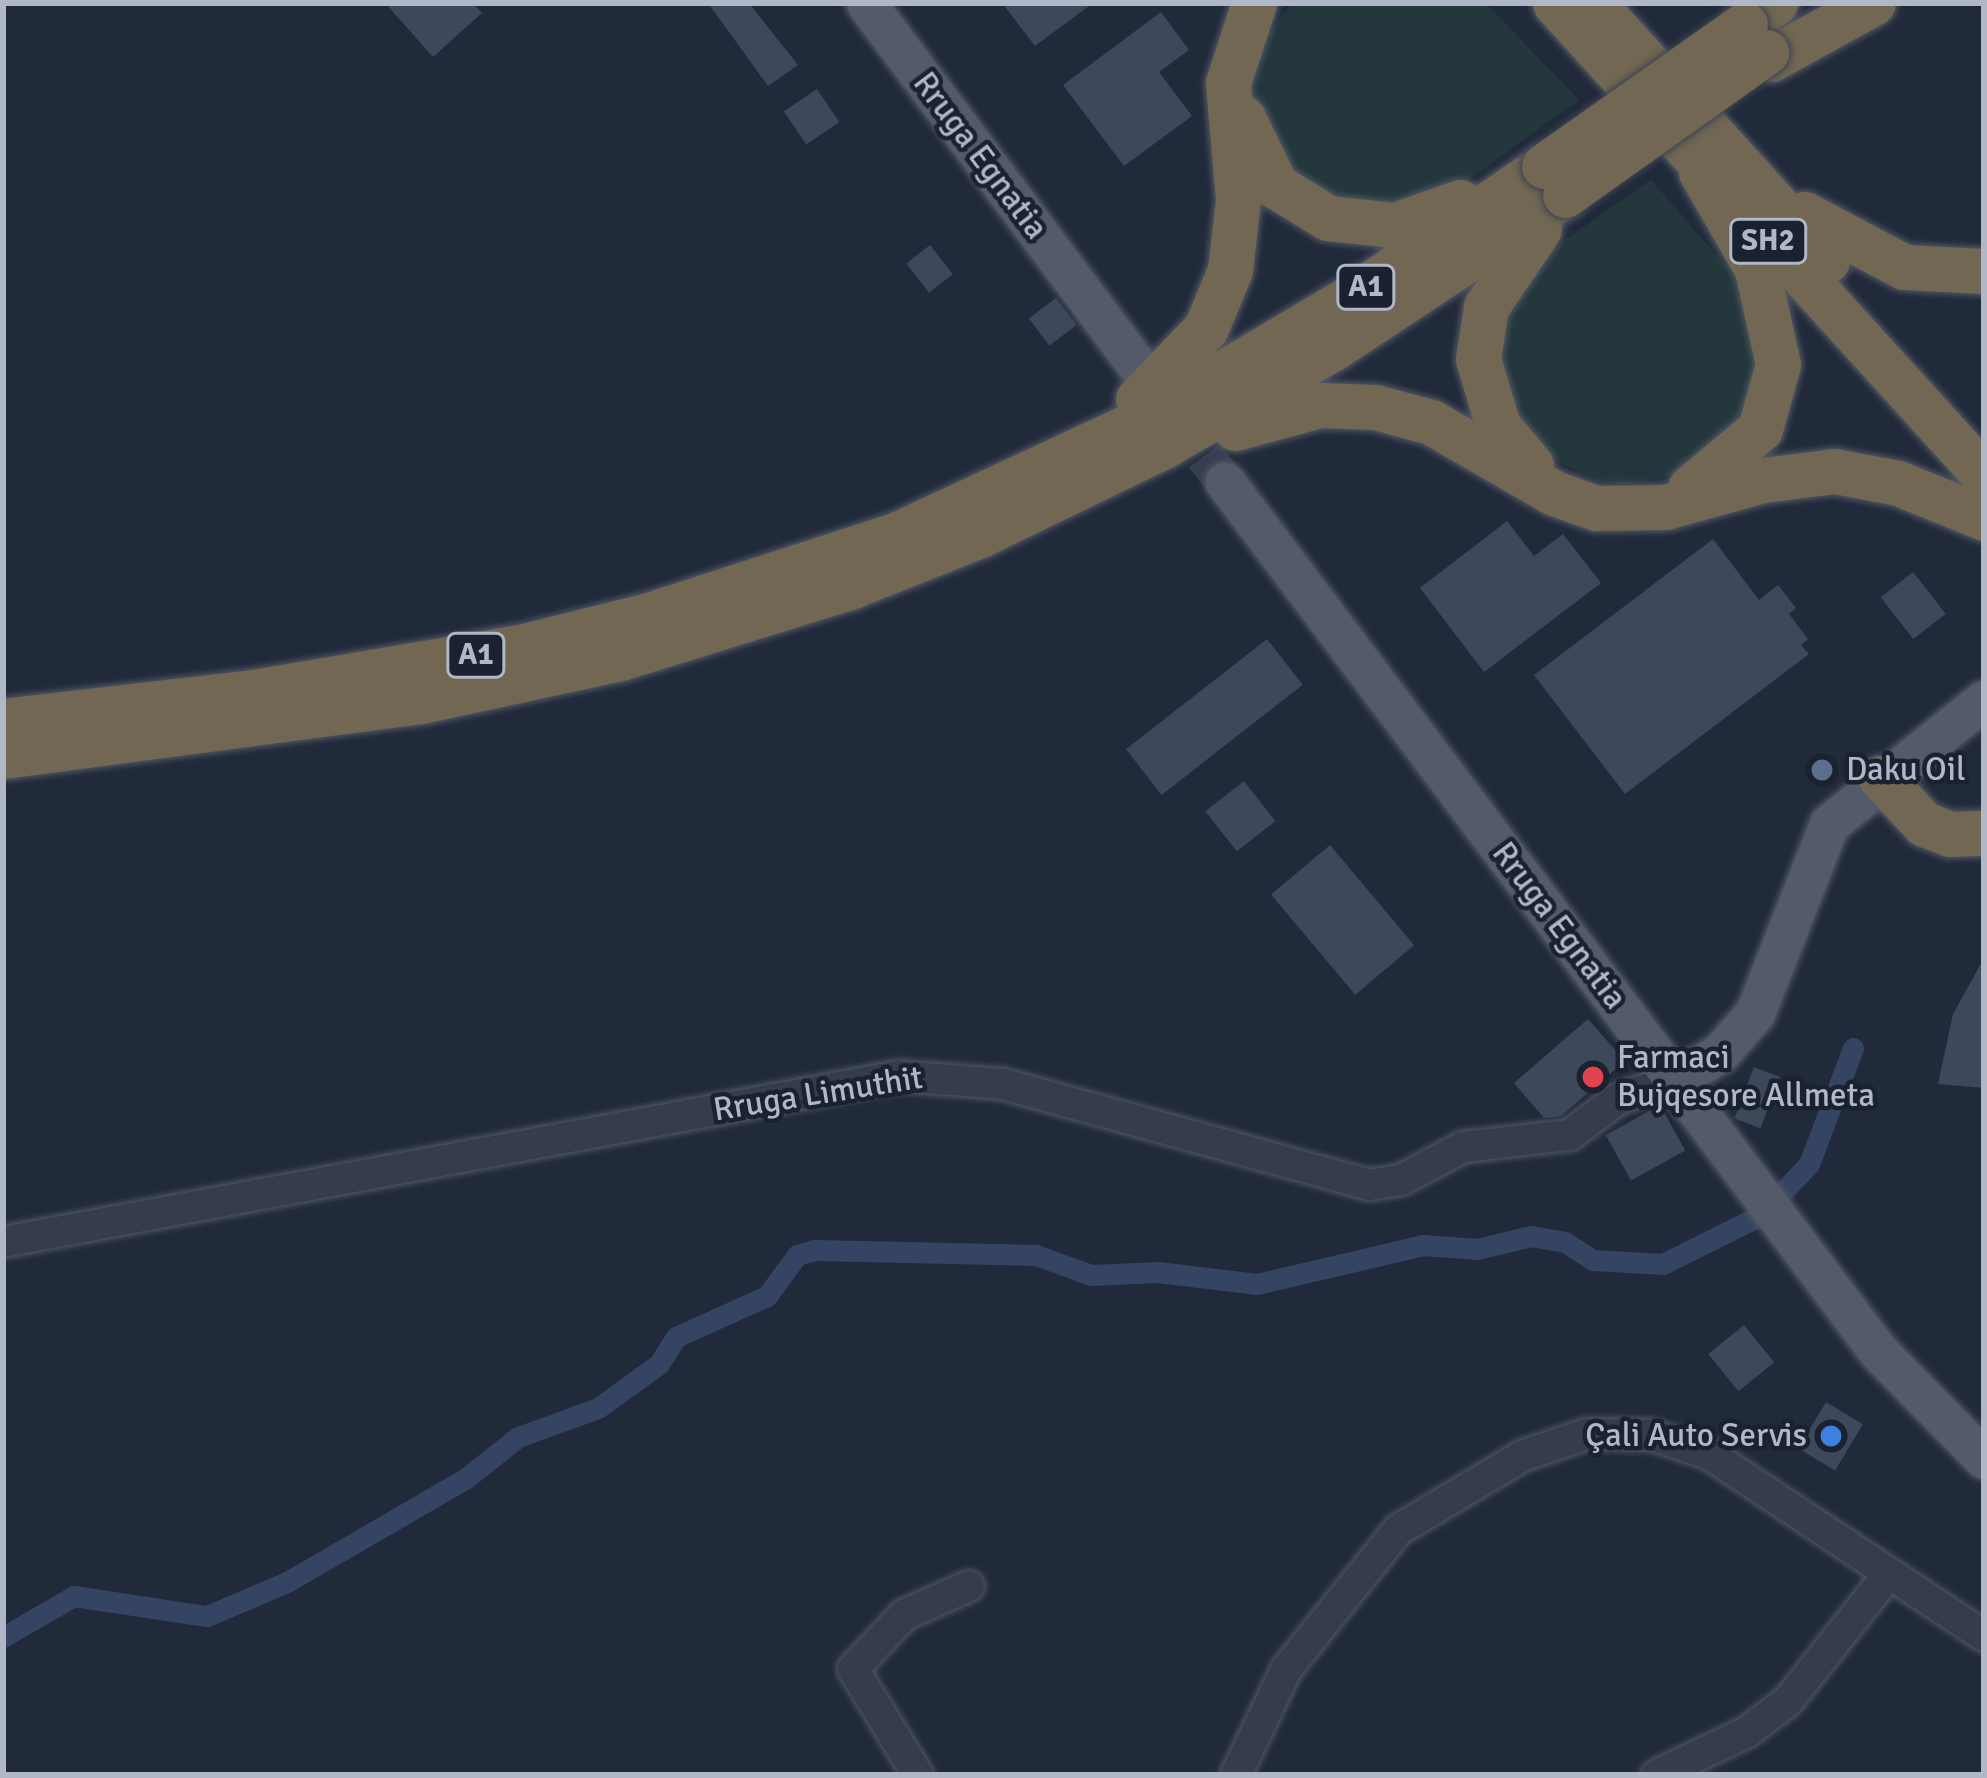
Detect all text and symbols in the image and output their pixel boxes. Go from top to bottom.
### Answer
street label: Rruga Egnatia [904,65,1056,247]
road number: SH2 [1729,217,1807,265]
road number: A1 [1336,263,1396,311]
road number: A1 [446,631,506,679]
place label: Daku Oil [1846,750,1966,790]
marker: Daku Oil [1809,757,1835,783]
street label: Rruga Egnatia [1483,835,1635,1017]
place label: Farmaci Bujqesore Allmeta [1617,1038,1875,1116]
street label: Rruga Limuthit [711,1058,925,1130]
marker: Farmaci Bujqesore Allmeta [1580,1064,1606,1090]
place label: Çali Auto Servis [1585,1416,1807,1456]
marker: Çali Auto Servis [1818,1423,1844,1449]

